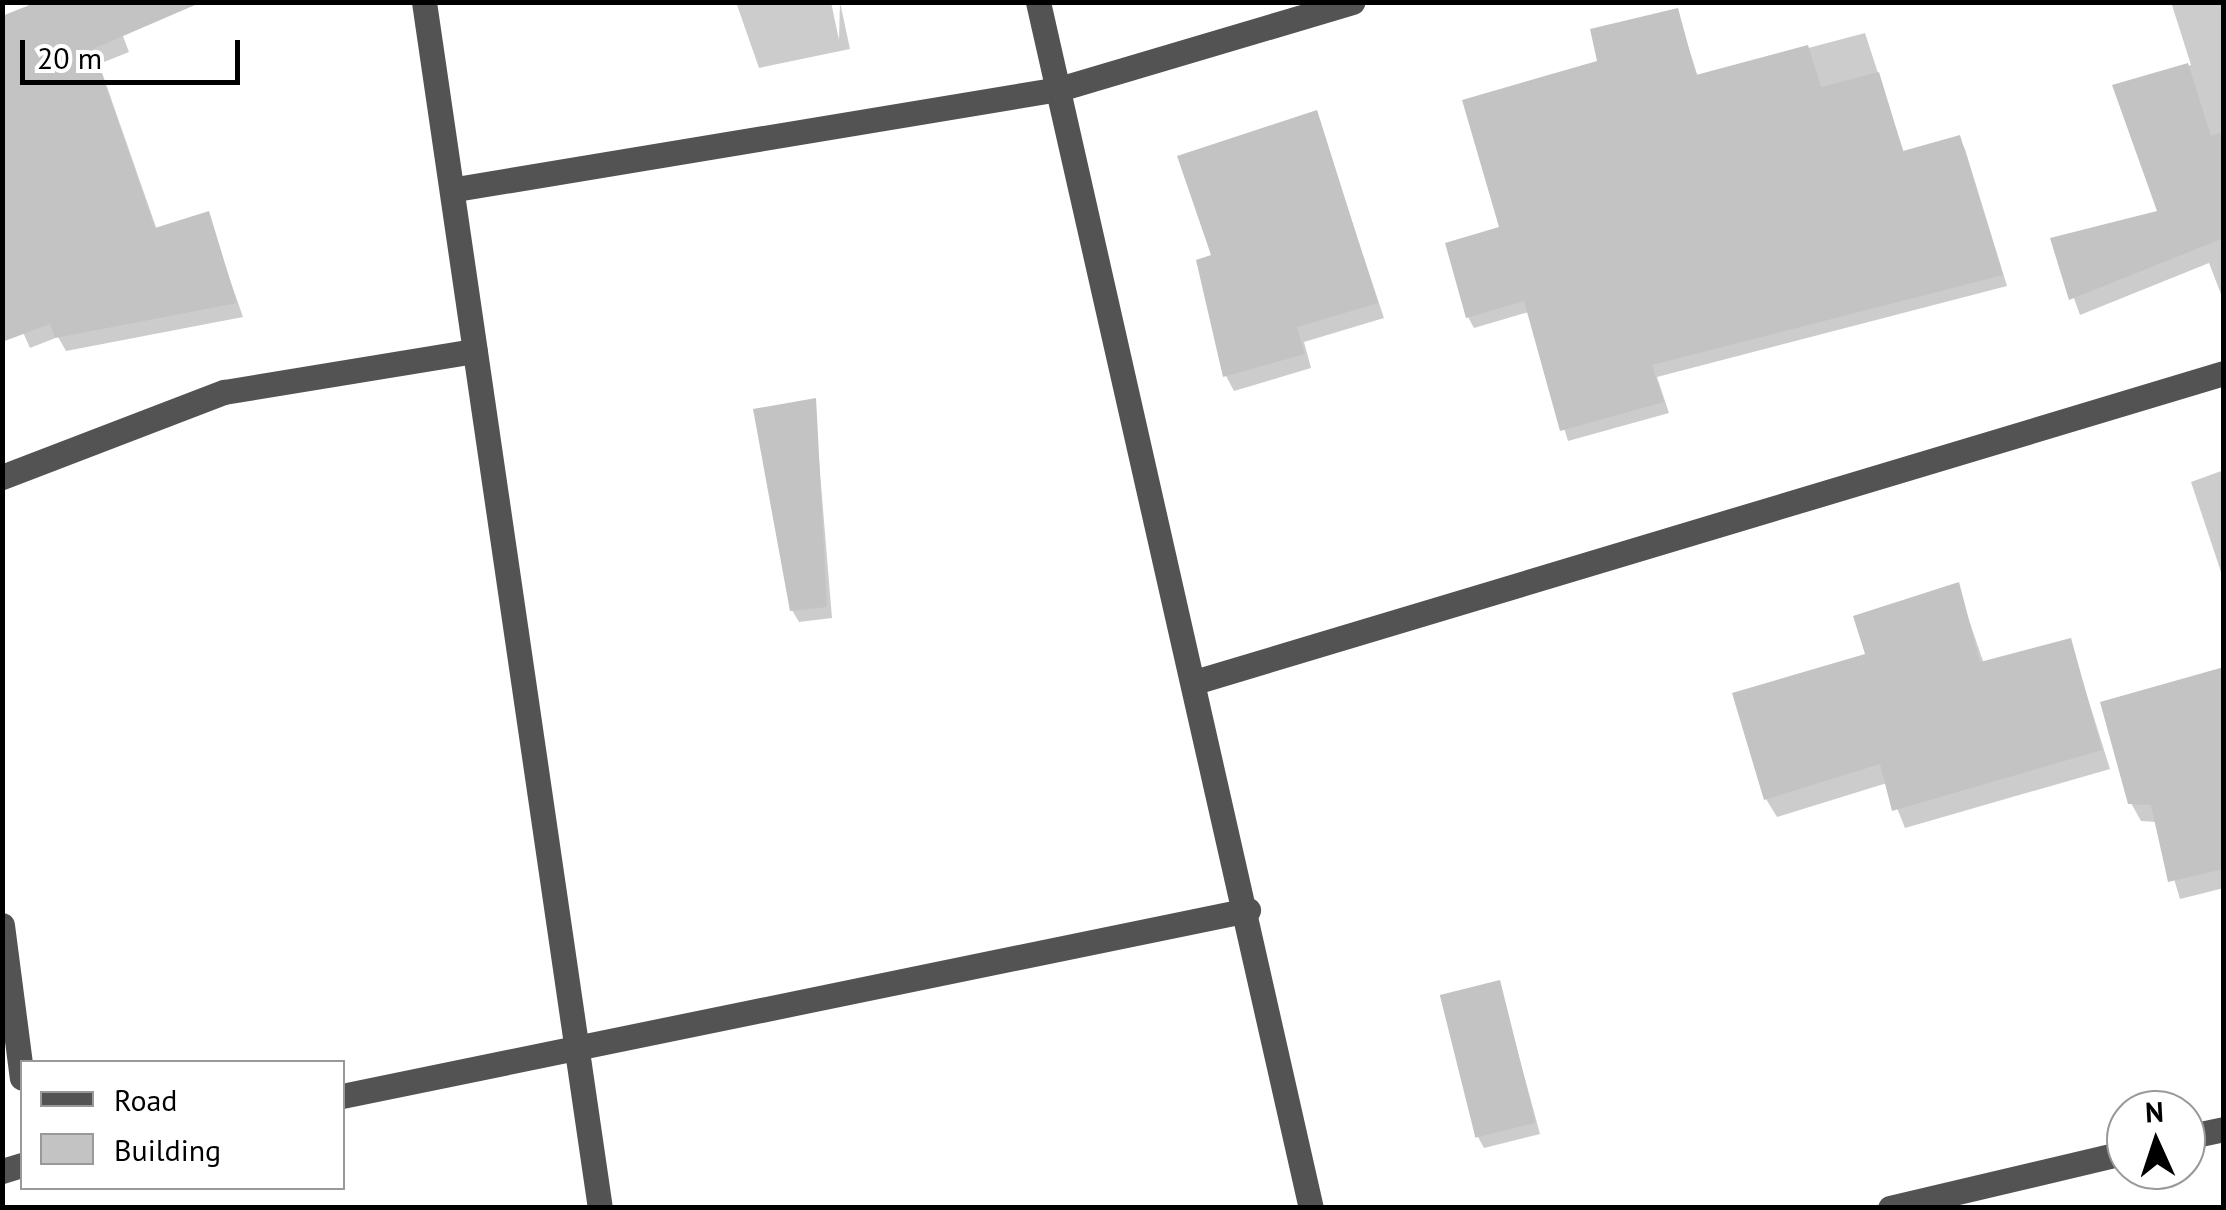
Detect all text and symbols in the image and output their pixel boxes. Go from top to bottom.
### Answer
scale bar [25,20,245,82]
text: 20 m [37,38,102,77]
legend [20,1060,345,1190]
text: Road [114,1080,178,1119]
north arrow [2106,1090,2206,1190]
text: N [2144,1093,2165,1130]
text: Building [114,1130,221,1169]

